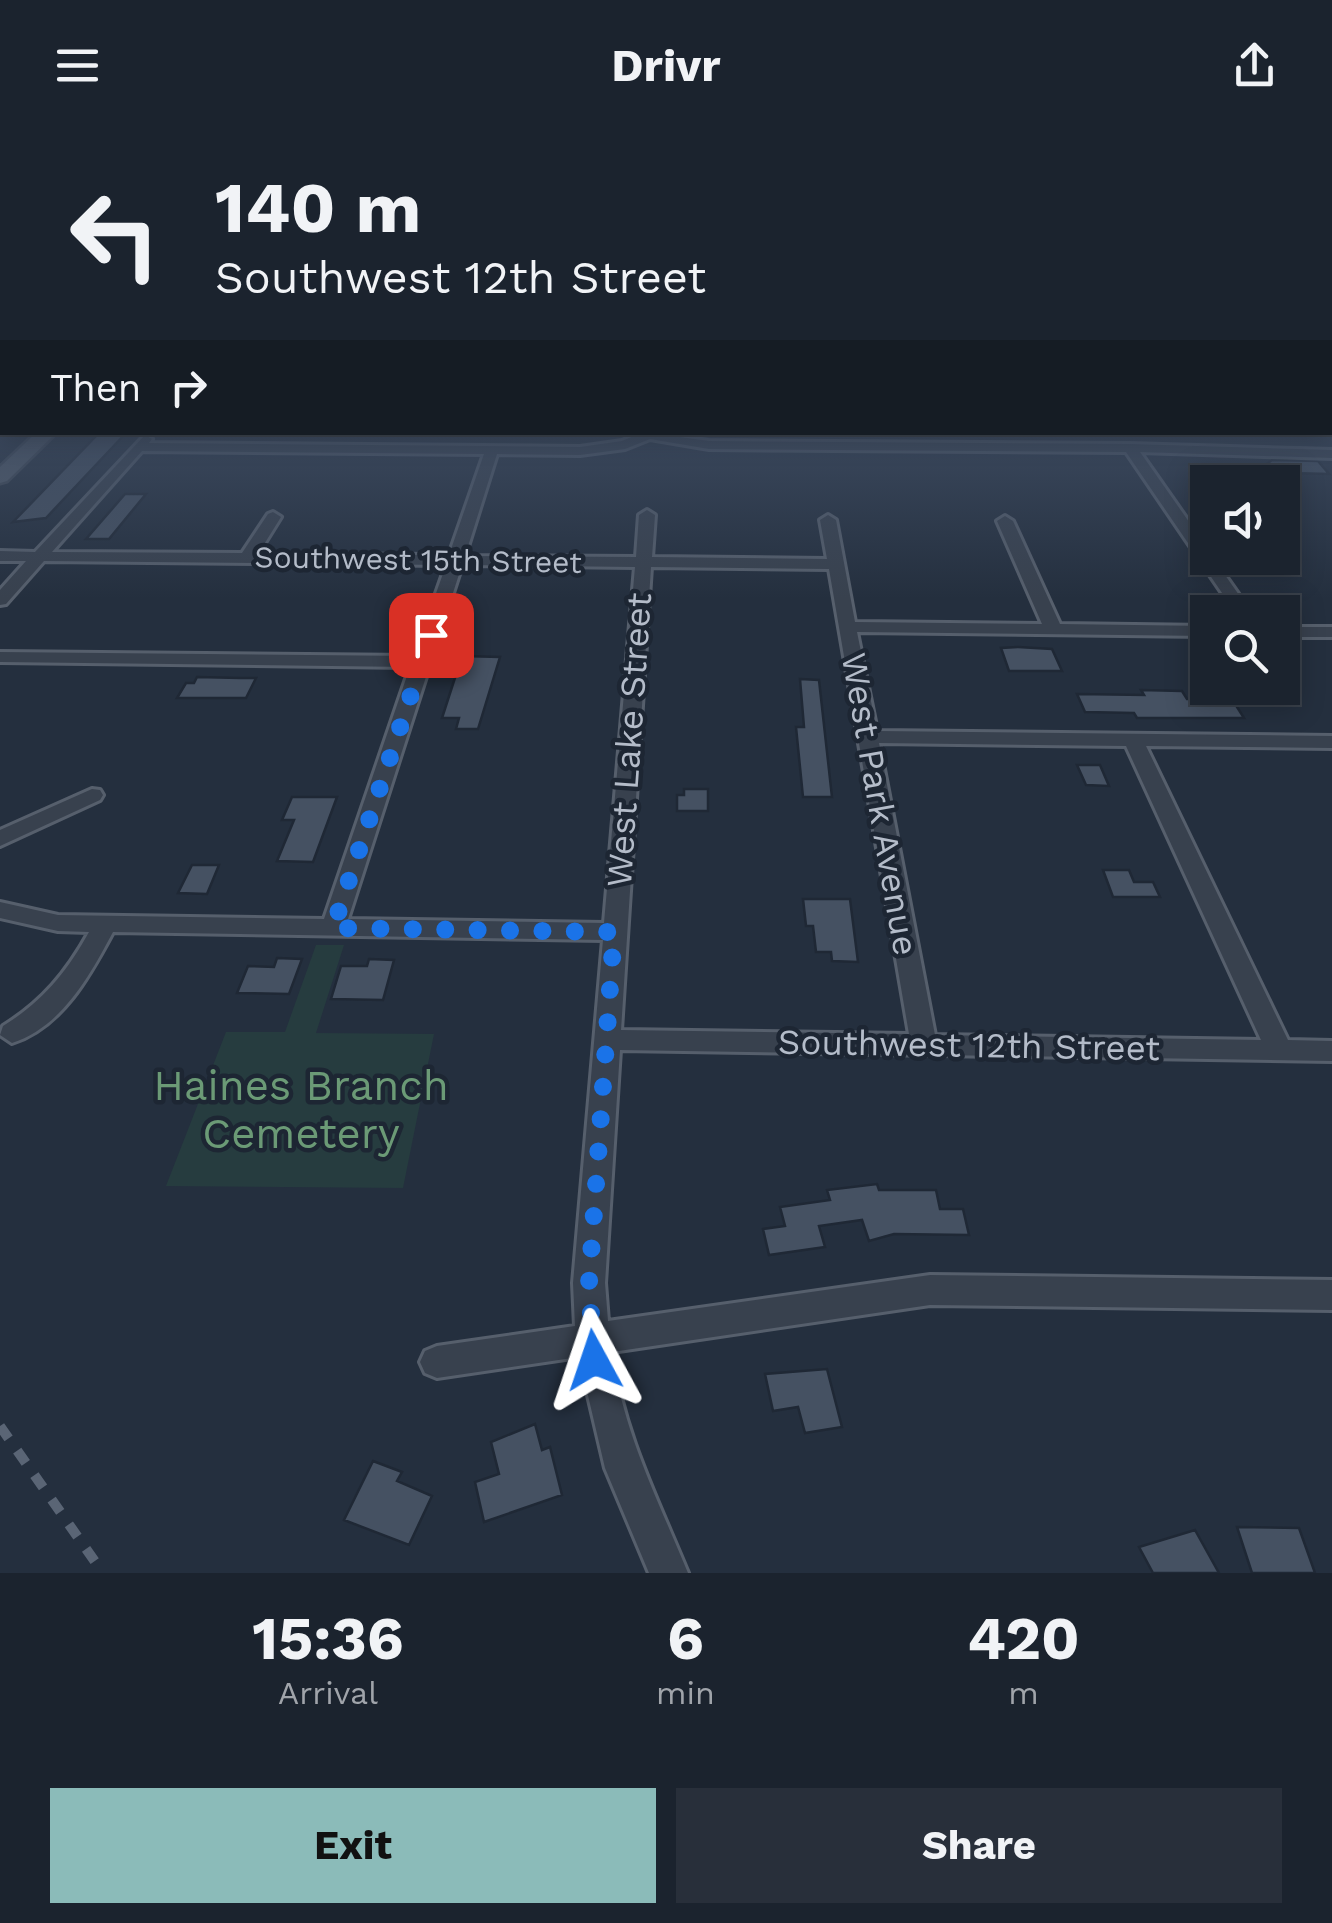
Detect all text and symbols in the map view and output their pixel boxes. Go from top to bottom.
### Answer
icon: menu [50,38,105,93]
icon: share [1227,38,1282,93]
text: Drivr [611,39,721,92]
text: 140 m [215,167,421,249]
icon: left [50,170,180,300]
text: Southwest 12th Street [215,251,706,304]
icon: right [161,360,216,415]
text: Then [50,366,141,410]
map controls [1190,465,1300,705]
button: sound [1190,465,1300,575]
street label: Southwest 15th Street [254,539,582,580]
street label: West Lake Street [598,591,660,889]
pin [389,593,474,678]
button: search [1190,595,1300,705]
icon: arrive [404,608,459,663]
street label: West Park Avenue [833,649,927,959]
street label: Southwest 12th Street [778,1021,1161,1069]
park label: Haines Branch Cemetery [153,1061,449,1158]
position arrow [542,1308,646,1412]
text: 15:36 [252,1603,404,1674]
text: 6 [667,1603,704,1674]
text: 420 [967,1603,1080,1674]
text: Arrival [278,1674,378,1712]
text: min [656,1674,715,1712]
text: m [1008,1674,1039,1712]
button: Exit [50,1788,656,1903]
button: Share [676,1788,1282,1903]

